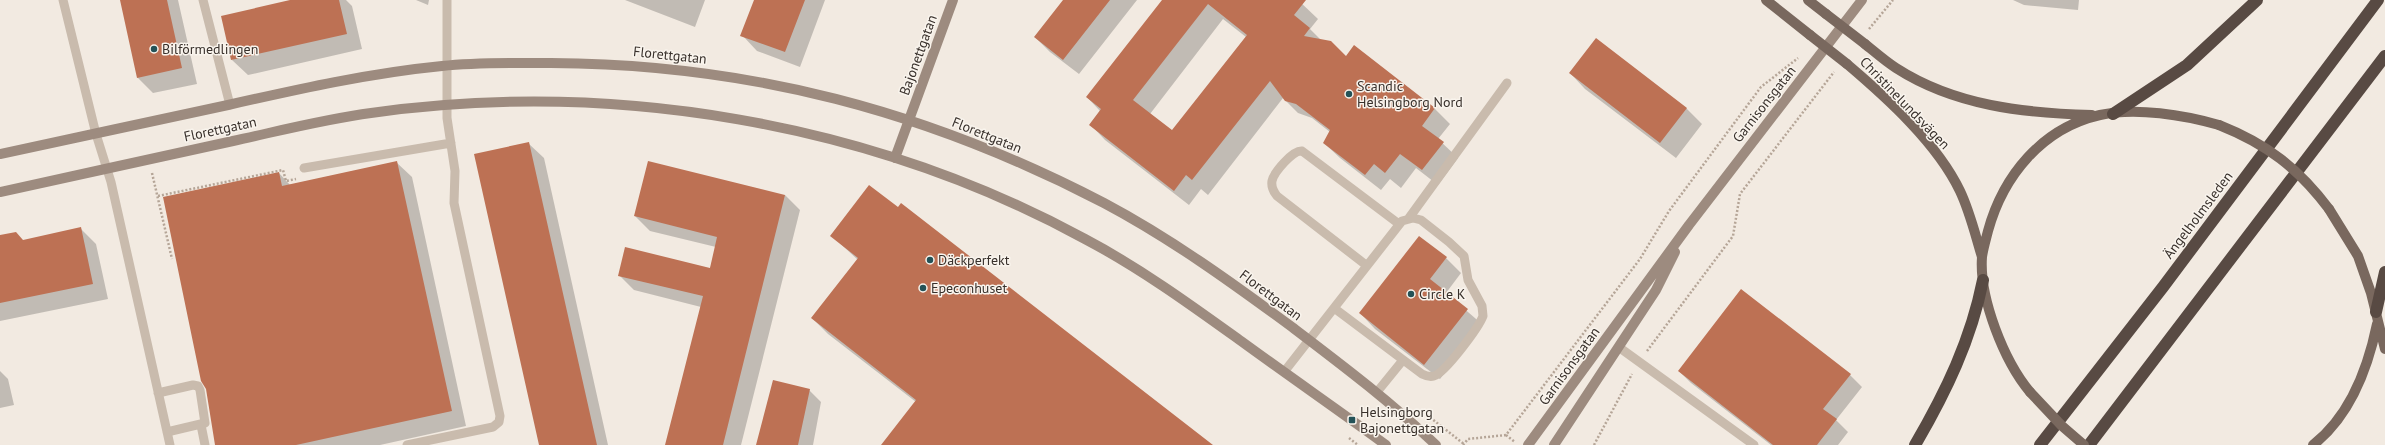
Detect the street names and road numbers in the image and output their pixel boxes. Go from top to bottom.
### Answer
street label: Bajonettgatan [895,12,941,98]
street label: Florettgatan [632,42,708,68]
street label: Christinelundsvägen [1856,53,1954,153]
street label: Garnisonsgatan [1728,62,1800,146]
street label: Florettgatan [182,113,258,145]
street label: Florettgatan [949,113,1025,157]
street label: Ängelholmsleden [2159,168,2237,262]
street label: Florettgatan [1236,266,1306,324]
street label: Garnisonsgatan [1535,323,1603,409]

